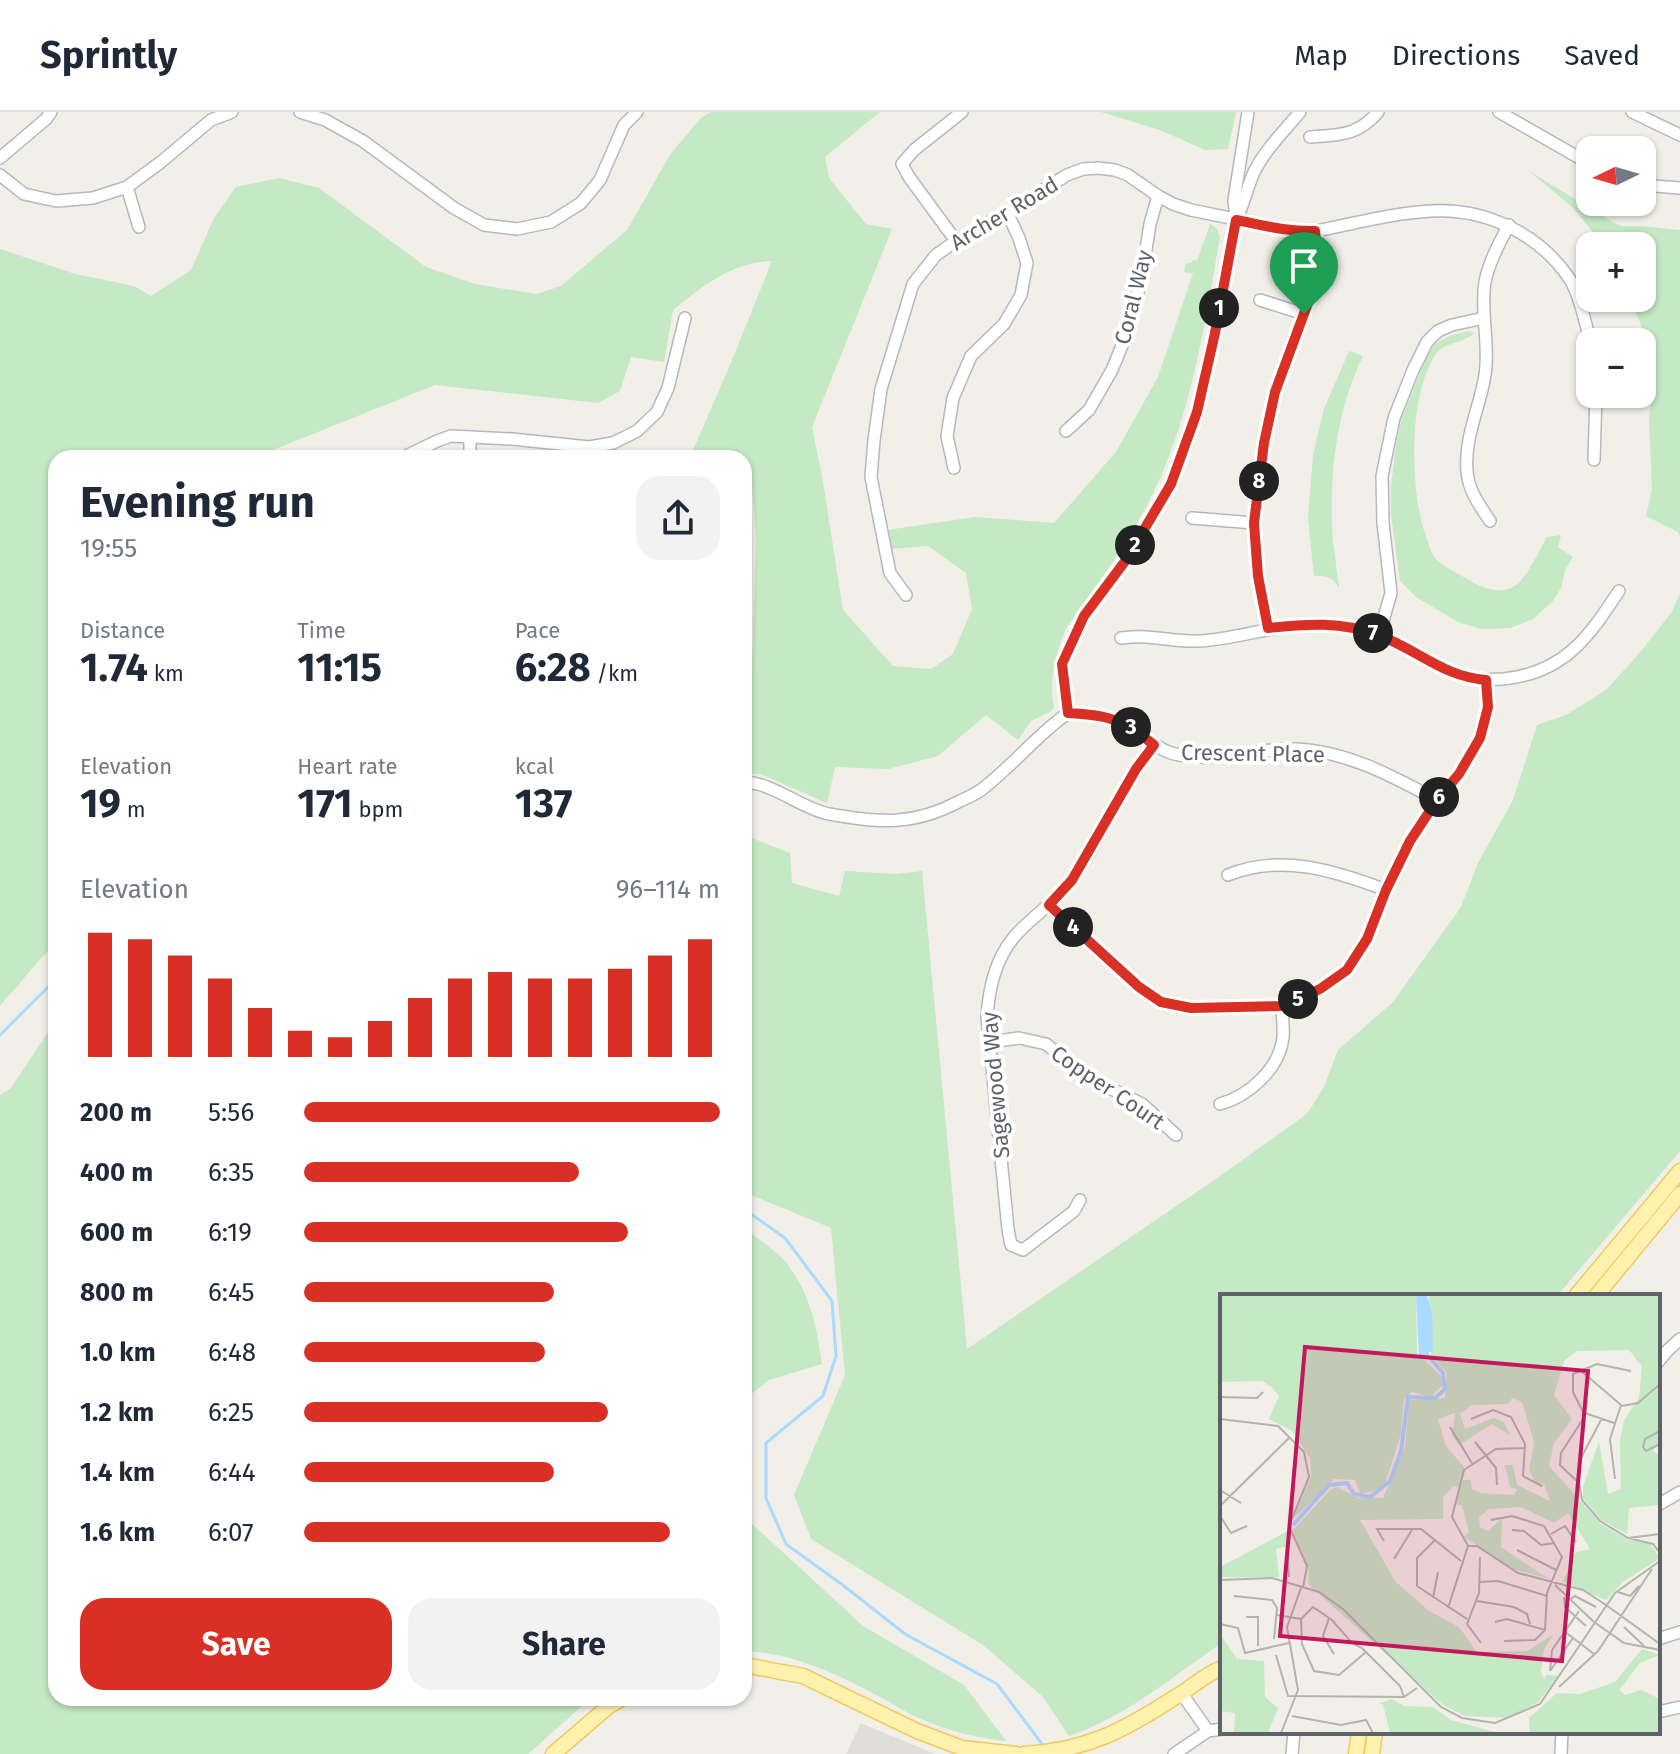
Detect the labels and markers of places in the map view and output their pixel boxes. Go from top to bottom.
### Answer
pin [1270,232,1338,314]
pin: 1 [1199,288,1239,328]
pin: 8 [1239,461,1279,501]
pin: 2 [1115,525,1155,565]
pin: 7 [1353,613,1393,653]
pin: 3 [1111,707,1151,747]
pin: 6 [1419,777,1459,817]
pin: 4 [1053,907,1093,947]
pin: 5 [1278,979,1318,1019]

